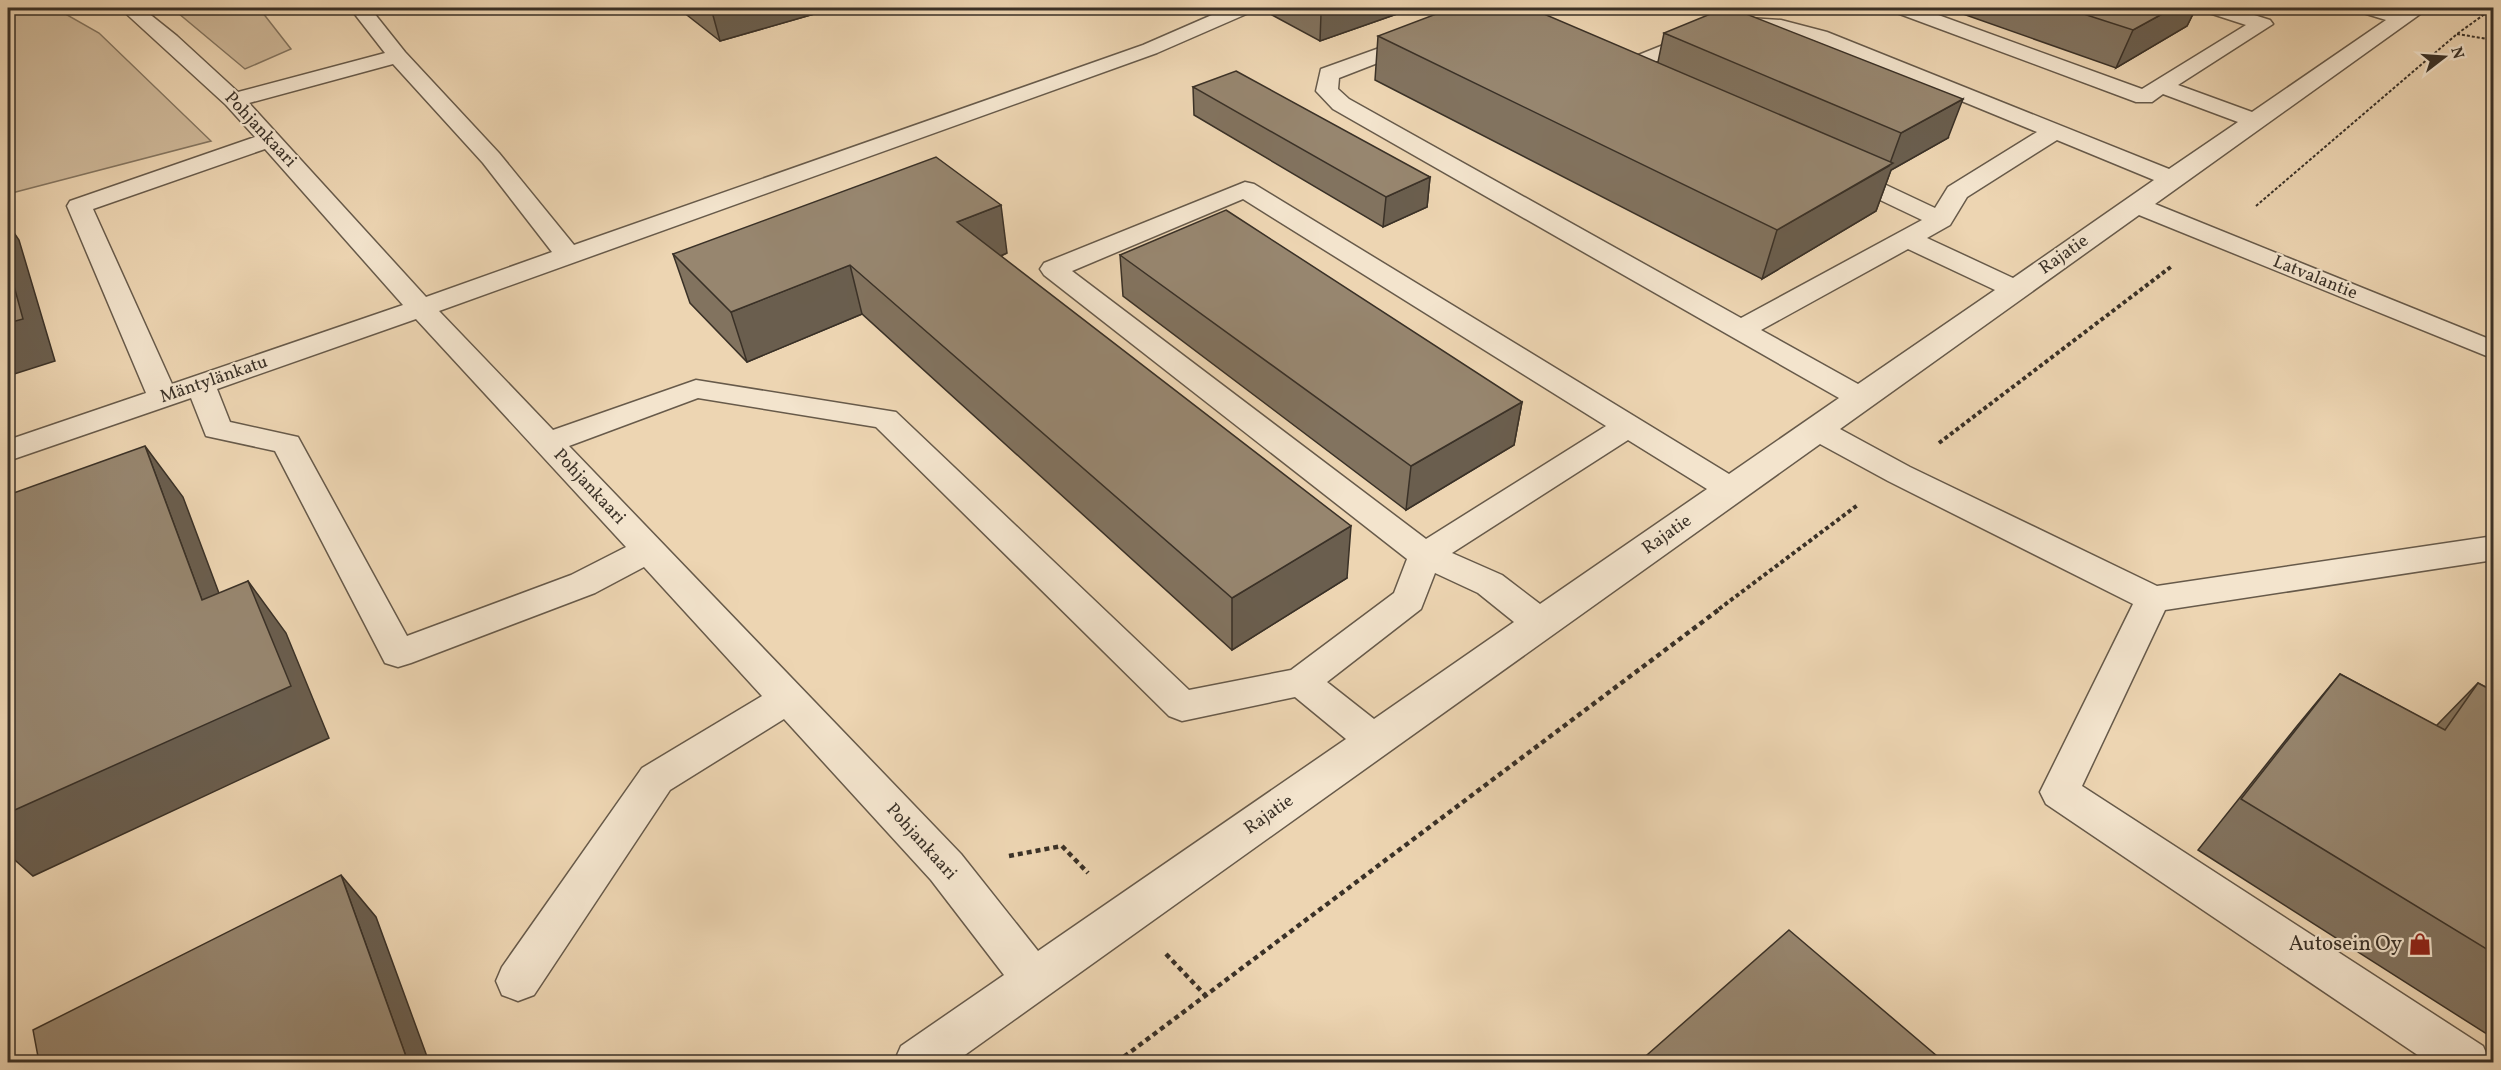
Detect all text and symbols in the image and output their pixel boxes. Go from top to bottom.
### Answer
north arrow [2414,27,2474,87]
text: N [2444,44,2469,62]
street label: Pohjankaari [218,86,302,174]
street label: Rajatie [2034,229,2094,281]
street label: Latvalantie [2269,250,2361,306]
street label: Mäntylänkatu [157,350,271,410]
street label: Pohjankaari [547,443,631,531]
street label: Rajatie [1637,509,1697,561]
street label: Rajatie [1239,789,1299,841]
street label: Pohjankaari [880,798,962,886]
place label: Autosein Oy [2289,930,2403,959]
shop icon: Autosein Oy [2407,931,2433,957]

